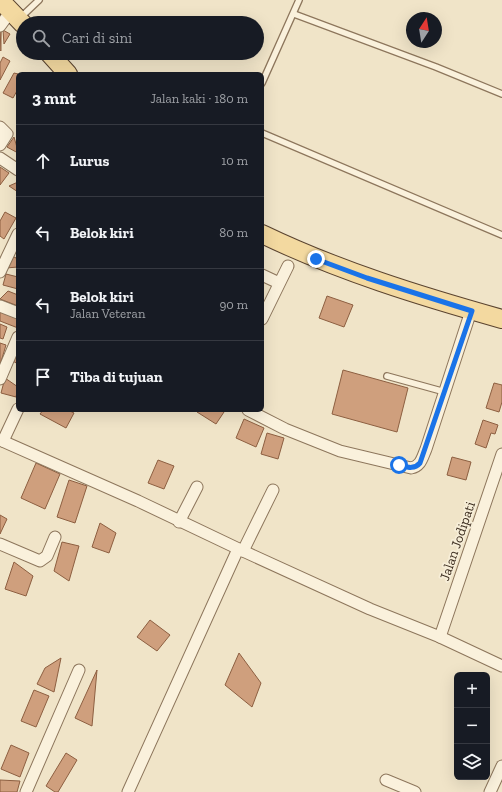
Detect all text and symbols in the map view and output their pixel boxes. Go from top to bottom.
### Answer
north arrow [406,12,442,48]
search box [16,16,264,60]
icon: search [30,27,52,49]
text: Cari di sini [62,29,132,47]
text: 3 mnt [32,88,76,108]
text: Jalan kaki · 180 m [150,91,248,106]
icon: ahead [32,150,54,172]
text: Lurus [70,152,109,170]
text: 10 m [221,153,248,168]
icon: left [32,222,54,244]
text: Belok kiri [70,224,134,242]
text: 80 m [219,225,248,240]
route end [307,250,325,268]
text: Belok kiri [70,288,134,306]
icon: left [32,294,54,316]
text: 90 m [219,297,248,312]
text: Jalan Veteran [70,306,145,321]
icon: arrive [32,366,54,388]
text: Tiba di tujuan [70,368,163,386]
route start [390,456,408,474]
street label: Jalan Jodipati [436,499,479,583]
map controls [454,672,490,780]
button: + [454,672,490,708]
button: − [454,708,490,744]
button: layers [454,744,490,780]

